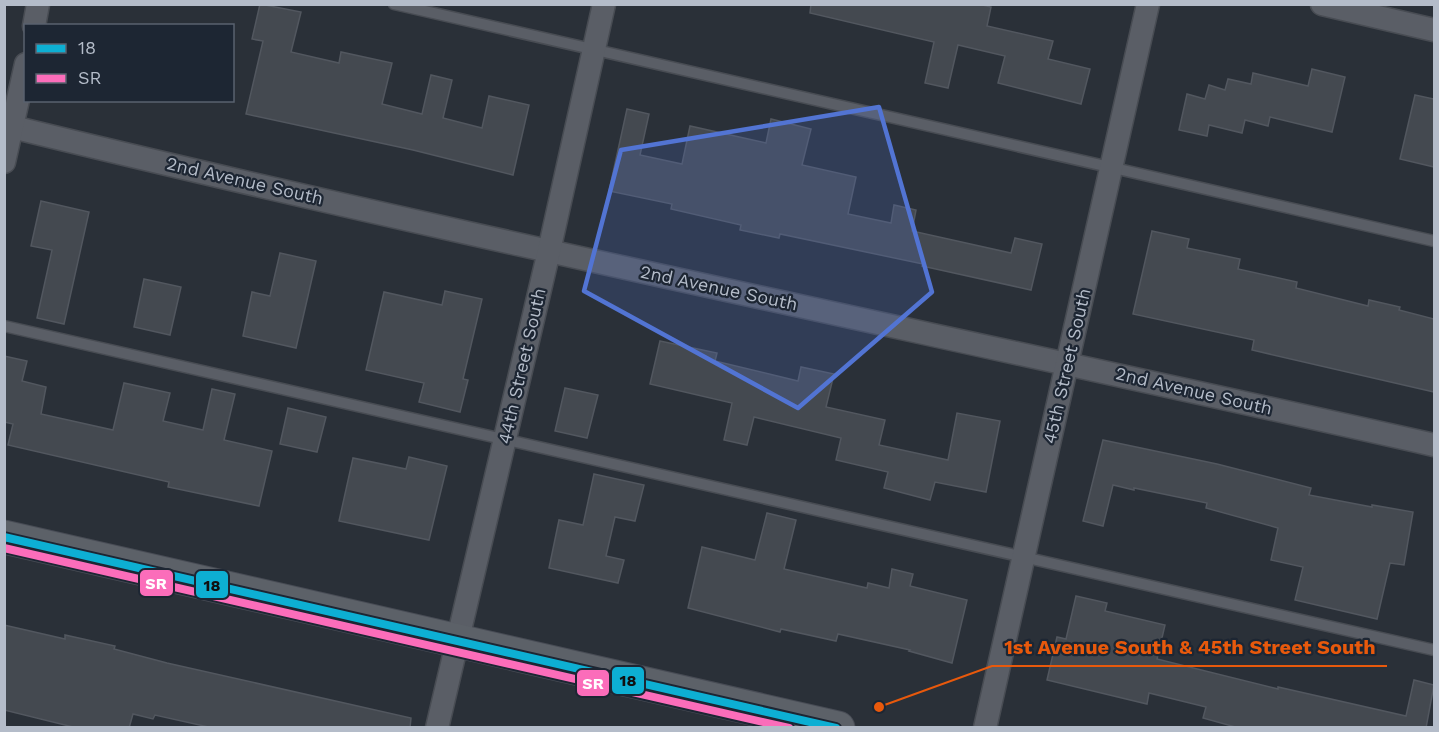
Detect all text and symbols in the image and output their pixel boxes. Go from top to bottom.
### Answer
legend [24,24,234,102]
text: 18 [78,37,96,58]
text: SR [78,67,102,88]
street label: 2nd Avenue South [165,152,326,209]
street label: 2nd Avenue South [639,261,800,314]
street label: 44th Street South [493,286,550,446]
street label: 45th Street South [1038,286,1095,446]
street label: 2nd Avenue South [1114,362,1275,419]
line badge: SR [139,569,174,597]
line badge: 18 [195,570,229,599]
text: SR [145,574,167,593]
text: 18 [204,576,220,595]
callout: 1st Avenue South & 45th Street South [992,628,1387,666]
text: 1st Avenue South & 45th Street South [1004,635,1376,659]
line badge: 18 [611,666,645,695]
line badge: SR [576,669,610,697]
text: 18 [620,671,636,690]
text: SR [582,674,604,693]

